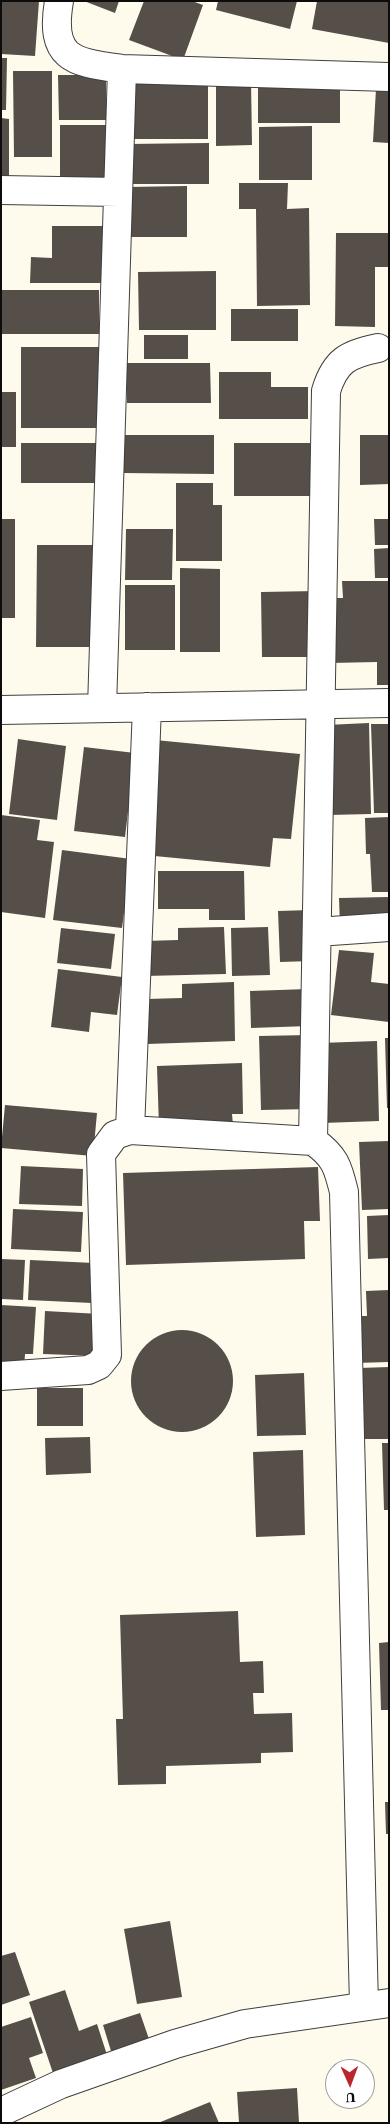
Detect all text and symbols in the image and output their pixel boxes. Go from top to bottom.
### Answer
north arrow [325,2059,375,2109]
text: U [345,2088,356,2108]

